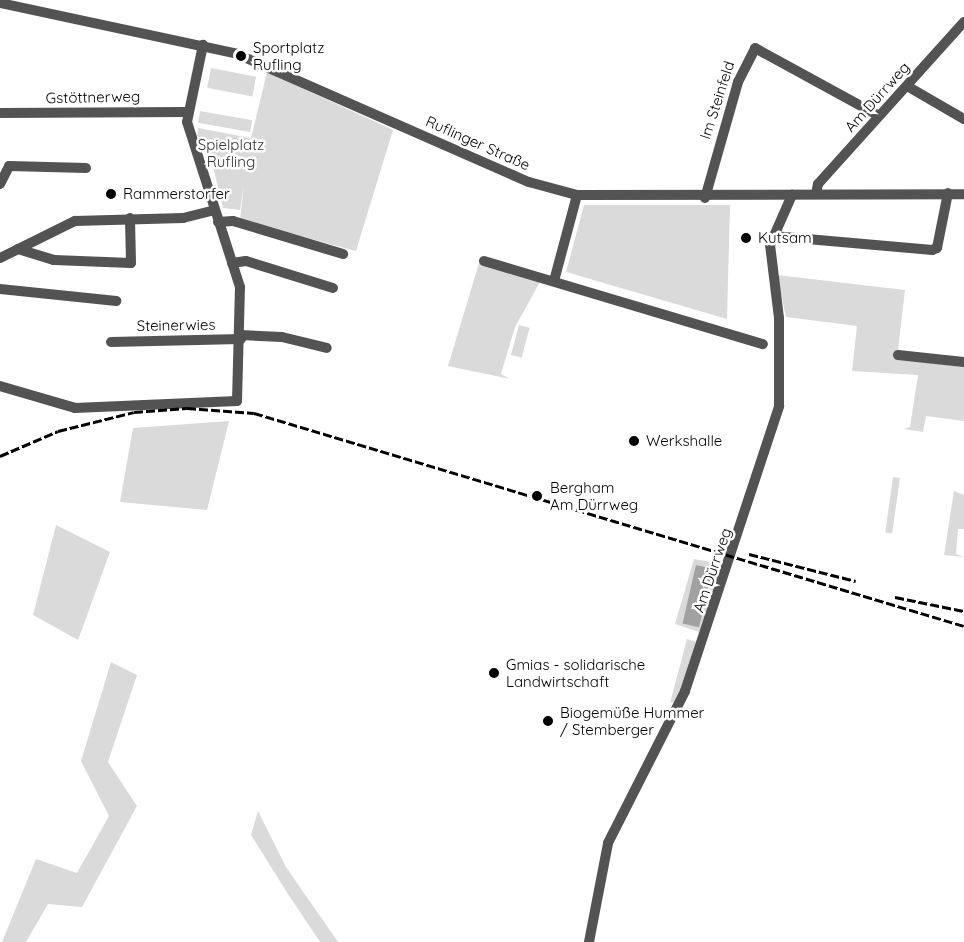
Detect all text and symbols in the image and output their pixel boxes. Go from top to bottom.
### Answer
place label: Sportplatz Rufling [253,38,324,73]
marker: Sportplatz Rufling [234,49,248,63]
street label: Am Dürrweg [841,58,913,136]
street label: Im Steinfeld [696,59,738,141]
street label: Gstöttnerweg [46,87,140,107]
street label: Ruflinger Straße [423,112,533,174]
park label: Spielplatz Rufling [198,135,264,170]
place label: Rammerstorfer [123,185,230,203]
marker: Rammerstorfer [104,187,118,201]
place label: Kutsam [758,229,812,247]
marker: Kutsam [739,231,753,245]
street label: Steinerwies [136,315,216,335]
place label: Werkshalle [646,432,722,450]
marker: Werkshalle [627,434,641,448]
place label: Bergham Am Dürrweg [550,478,638,513]
marker: Bergham Am Dürrweg [528,487,546,505]
street label: Am Dürrweg [689,525,735,615]
place label: Gmias - solidarische Landwirtschaft [506,655,645,690]
marker: Gmias - solidarische Landwirtschaft [487,666,501,680]
place label: Biogemüße Hummer / Stemberger [560,703,704,738]
marker: Biogemüße Hummer / Stemberger [541,714,555,728]

